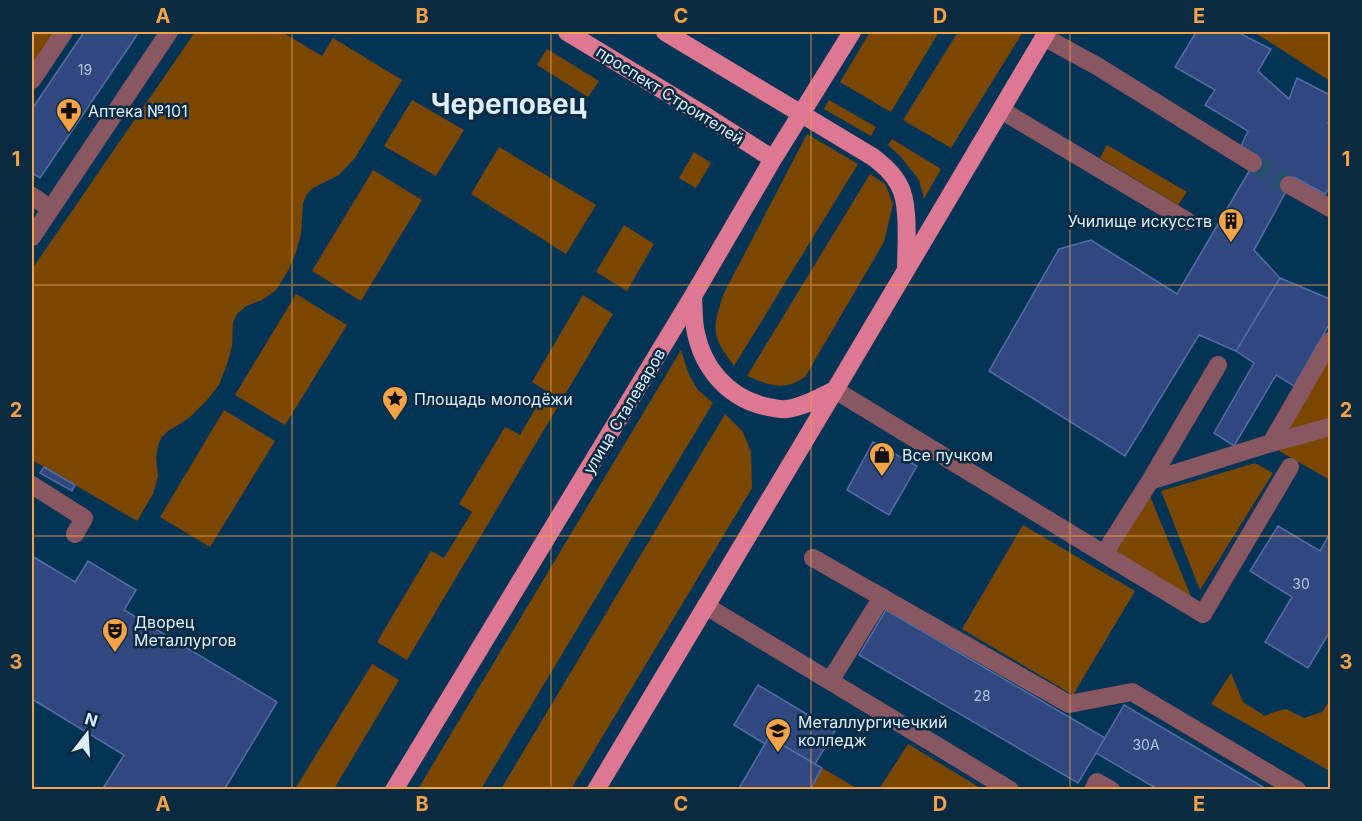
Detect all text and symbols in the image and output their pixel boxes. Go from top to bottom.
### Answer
text: A [156,4,171,28]
text: B [415,4,429,28]
text: C [674,4,688,28]
text: D [933,4,947,28]
text: E [1193,4,1205,28]
street label: проспект Строителей [593,41,747,149]
house number: 19 [78,61,92,78]
district label: Череповец [431,87,587,121]
pharmacy icon: Аптека №101 [54,96,84,134]
place label: Аптека №101 [88,101,188,121]
text: 1 [12,147,20,171]
text: 1 [1342,147,1350,171]
building icon: Училище искусств [1216,206,1246,244]
place label: Училище искусств [1068,211,1212,231]
street label: улица Сталеваров [579,345,669,477]
place icon: Площадь молодёжи [380,384,410,422]
place label: Площадь молодёжи [414,389,573,409]
text: 2 [10,398,22,422]
text: 2 [1340,398,1352,422]
shop icon: Все пучком [867,440,897,478]
place label: Все пучком [902,445,993,465]
house number: 30 [1292,575,1310,592]
place label: Дворец Металлургов [134,612,237,650]
theatre icon: Дворец Металлургов [100,616,130,654]
text: 3 [10,650,22,674]
text: 3 [1340,650,1352,674]
house number: 28 [973,687,991,704]
north arrow [57,704,117,764]
text: N [83,708,100,731]
place label: Металлургичечкий колледж [798,712,947,750]
school or university icon: Металлургичечкий колледж [763,716,793,754]
house number: 30А [1132,736,1160,753]
text: A [156,792,171,816]
text: B [415,792,429,816]
text: C [674,792,688,816]
text: D [933,792,947,816]
text: E [1193,792,1205,816]

